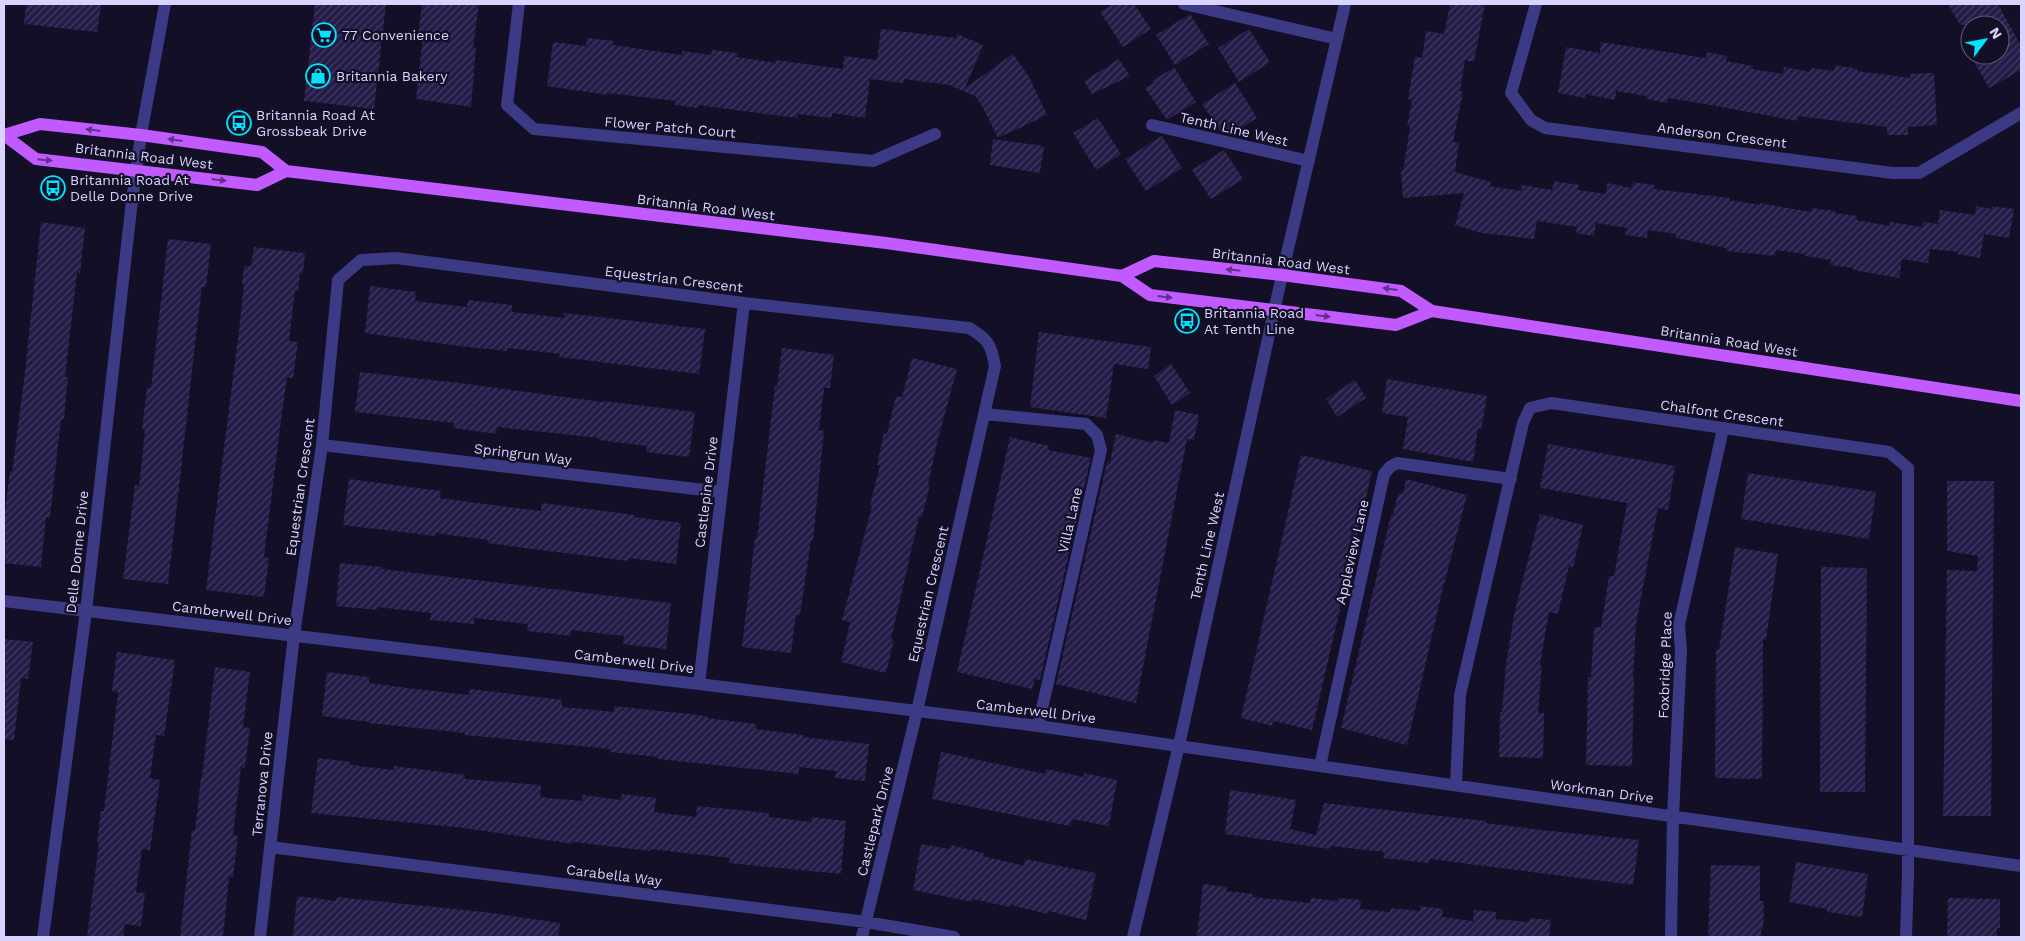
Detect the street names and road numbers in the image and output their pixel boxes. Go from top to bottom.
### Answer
street label: Tenth Line West [1178,109,1290,149]
street label: Flower Patch Court [604,113,737,141]
street label: Anderson Crescent [1656,119,1788,151]
street label: Britannia Road West [74,140,214,172]
street label: Britannia Road West [636,191,776,223]
street label: Britannia Road West [1211,245,1351,277]
street label: Equestrian Crescent [604,263,744,295]
street label: Britannia Road West [1659,322,1799,360]
street label: Chalfont Crescent [1659,396,1785,430]
street label: Equestrian Crescent [282,417,318,557]
street label: Castlepine Drive [691,435,721,549]
street label: Springrun Way [473,440,574,468]
street label: Villa Lane [1055,486,1085,554]
street label: Delle Donne Drive [63,490,91,614]
street label: Tenth Line West [1187,490,1227,602]
street label: Appleview Lane [1332,498,1372,606]
street label: Equestrian Crescent [905,524,951,664]
street label: Camberwell Drive [171,598,293,628]
street label: Foxbridge Place [1655,611,1675,719]
street label: Camberwell Drive [573,646,695,676]
street label: Camberwell Drive [975,696,1097,726]
street label: Terranova Drive [249,731,275,837]
street label: Castlepark Drive [854,764,896,878]
street label: Workman Drive [1549,776,1655,806]
street label: Carabella Way [565,861,663,889]

